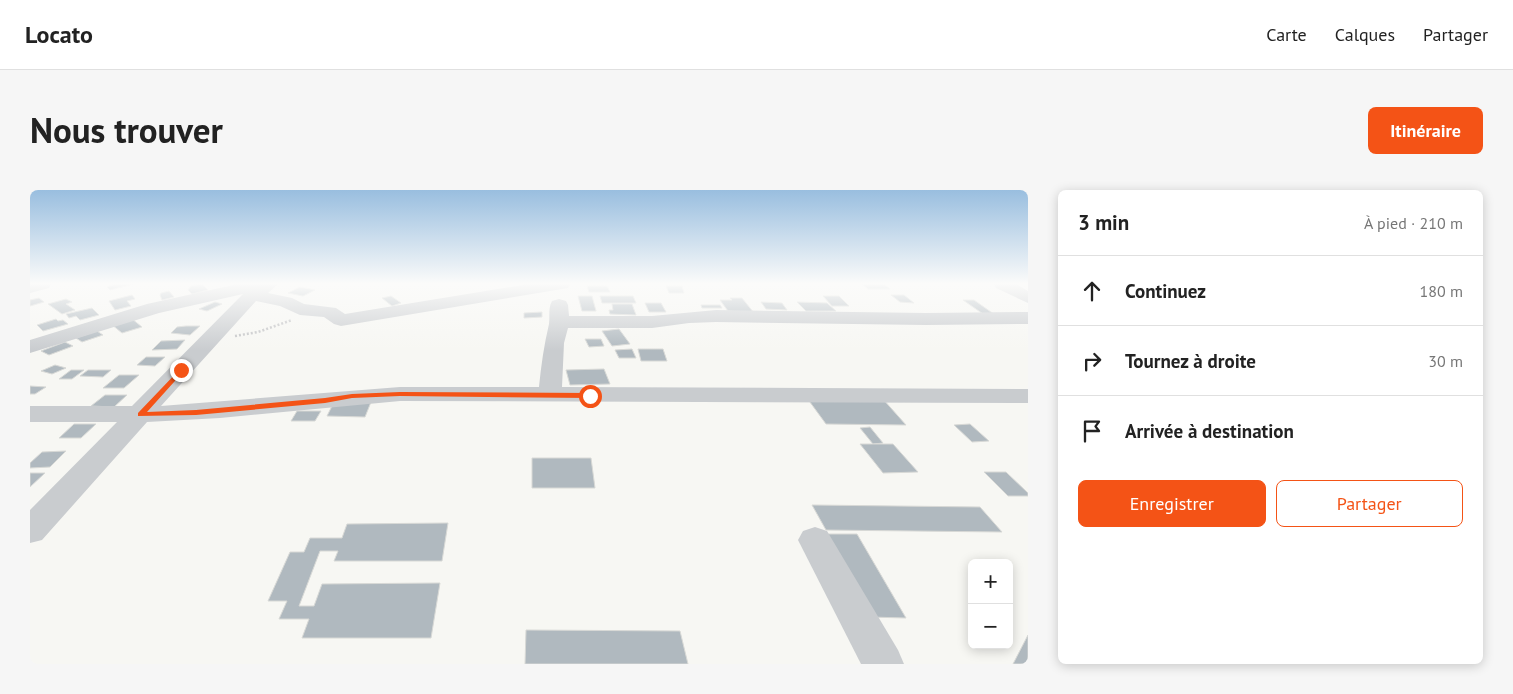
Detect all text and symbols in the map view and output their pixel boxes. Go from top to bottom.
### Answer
text: Locato [25,19,93,50]
text: Carte [1266,23,1307,46]
text: Calques [1335,23,1395,46]
text: Partager [1423,23,1488,46]
text: Nous trouver [30,107,223,153]
button: Itinéraire [1368,107,1483,154]
text: 3 min [1078,209,1129,236]
text: À pied · 210 m [1364,213,1463,233]
icon: ahead [1078,277,1106,305]
text: Continuez [1125,279,1206,303]
text: 180 m [1420,281,1463,301]
icon: right [1078,347,1106,375]
text: Tournez à droite [1125,349,1256,373]
text: 30 m [1428,351,1463,371]
route end [170,359,193,382]
route start [579,385,602,408]
icon: arrive [1078,417,1106,445]
text: Arrivée à destination [1125,419,1294,443]
button: Enregistrer [1078,480,1266,527]
button: Partager [1276,480,1463,527]
map controls [968,559,1013,649]
button: + [968,559,1013,604]
button: − [968,604,1013,649]

